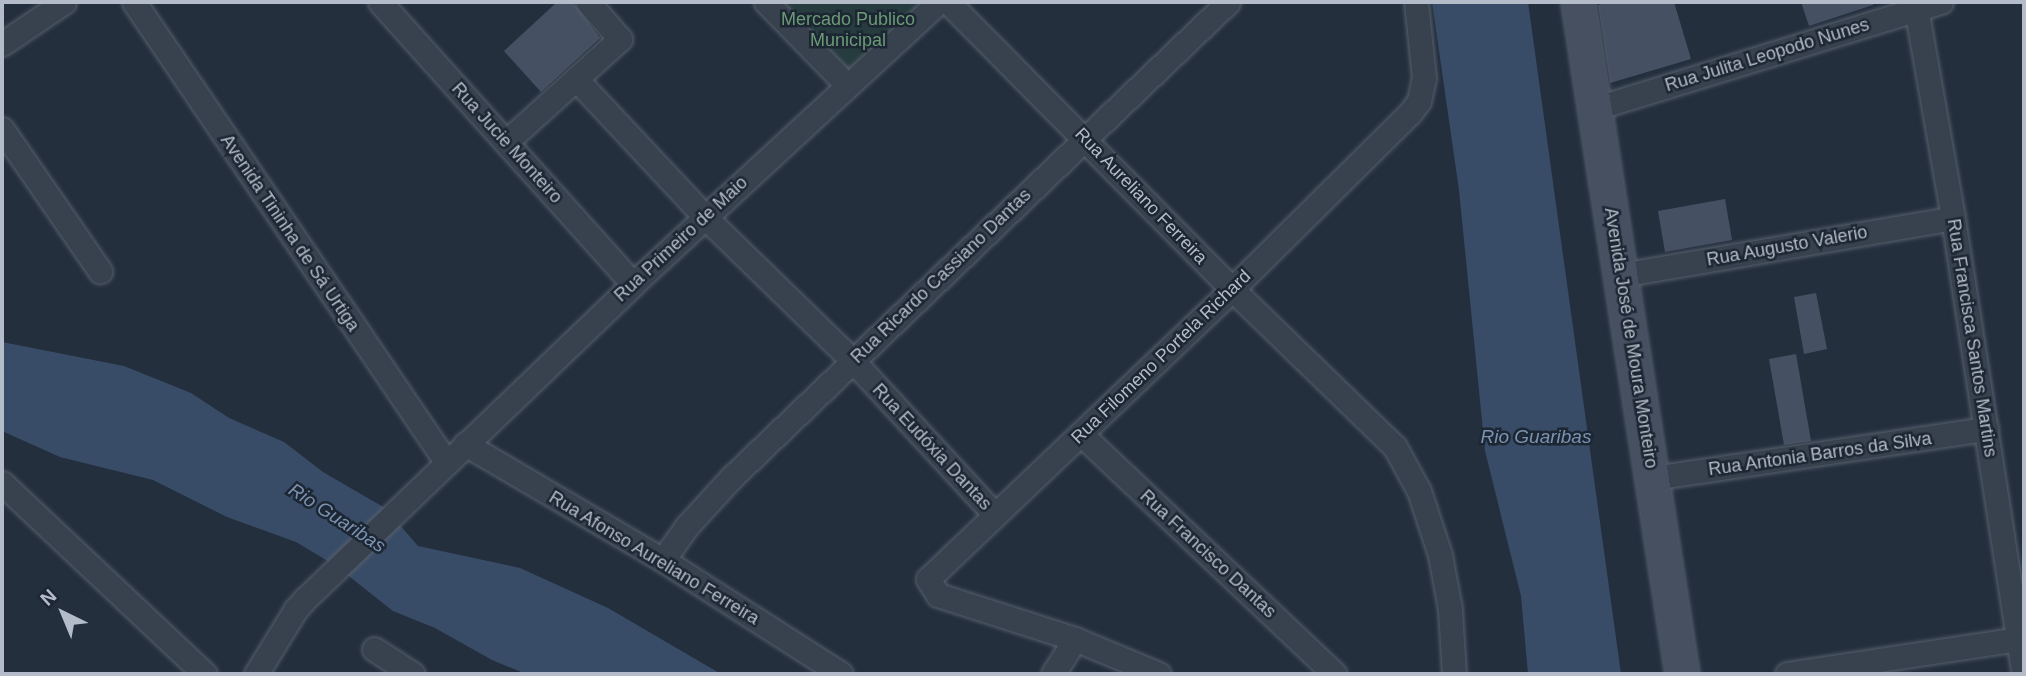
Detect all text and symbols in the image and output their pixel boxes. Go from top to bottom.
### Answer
park label: Mercado Publico Municipal [781,9,915,52]
street label: Rua Julita Leopodo Nunes [1662,14,1872,96]
street label: Rua Jucie Monteiro [447,78,567,208]
street label: Rua Aureliano Ferreira [1070,123,1212,269]
street label: Avenida Tininha de Sá Urtiga [216,130,364,336]
street label: Rua Primeiro de Maio [610,172,752,306]
street label: Rua Ricardo Cassiano Dantas [846,184,1036,368]
street label: Avenida José de Moura Monteiro [1600,206,1662,470]
street label: Rua Francisca Santos Martins [1942,217,2002,459]
street label: Rua Augusto Valerio [1704,221,1870,271]
street label: Rua Filomeno Portela Richard [1067,265,1255,449]
street label: Rua Eudóxia Dantas [868,379,996,515]
water label: Rio Guaribas [1481,426,1591,448]
street label: Rua Antonia Barros da Silva [1707,428,1933,480]
water label: Rio Guaribas [284,478,390,558]
street label: Rua Francisco Dantas [1136,485,1280,623]
street label: Rua Afonso Aureliano Ferreira [544,486,764,630]
north arrow [28,578,98,648]
text: N [36,585,61,610]

